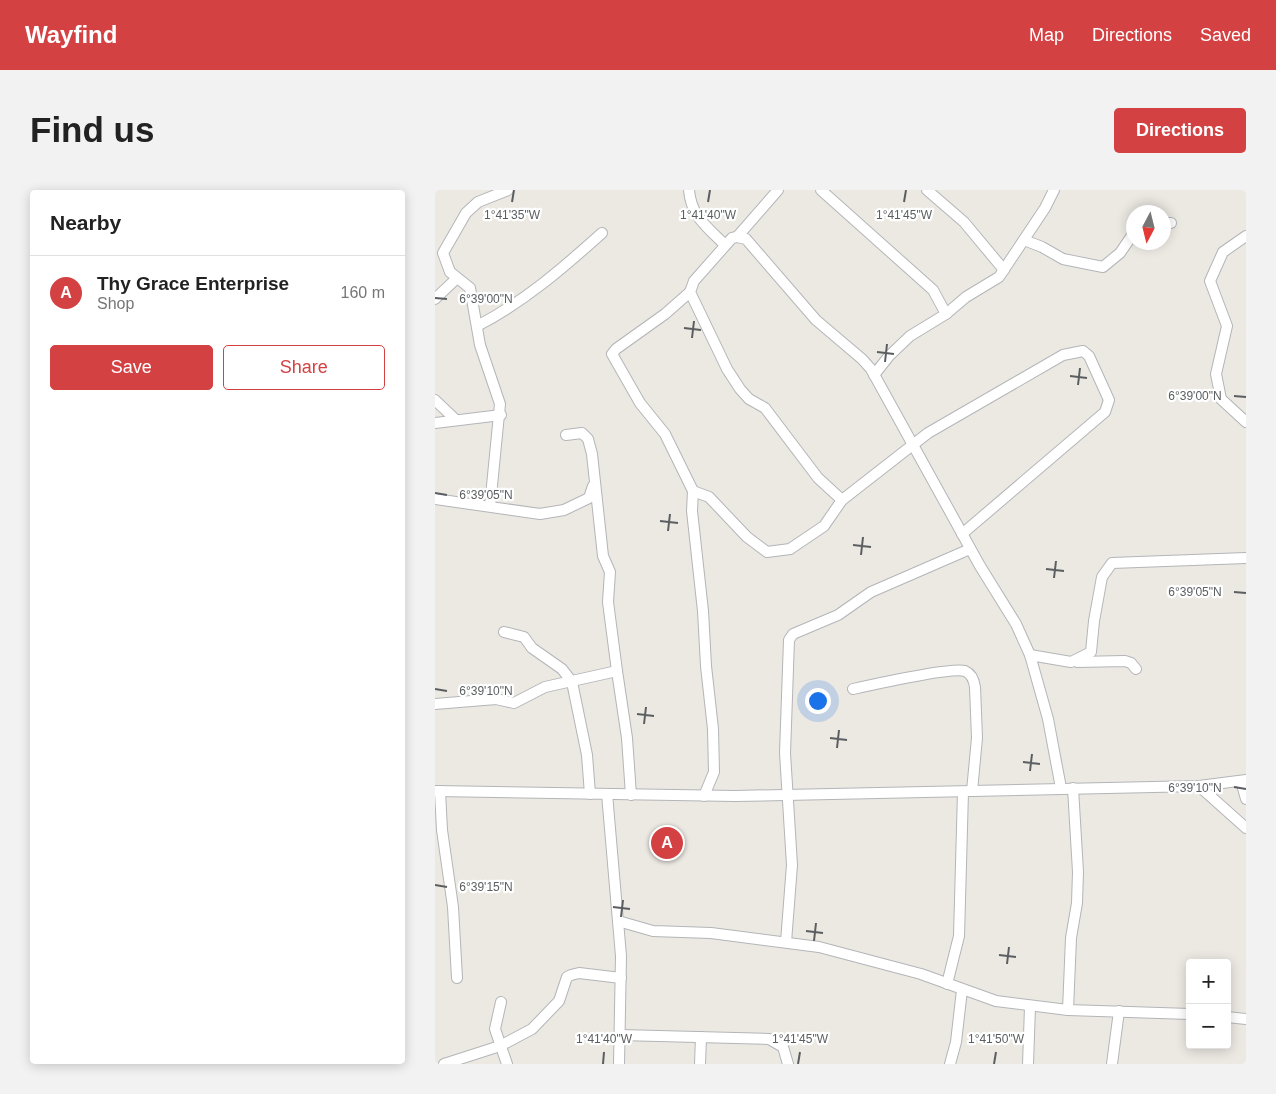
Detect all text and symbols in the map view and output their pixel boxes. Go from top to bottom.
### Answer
text: Wayfind [25,21,117,48]
text: Map [1029,25,1064,45]
text: Directions [1092,25,1172,45]
text: Saved [1200,25,1251,45]
button: Directions [1114,108,1246,153]
text: Find us [30,110,154,149]
north arrow [1126,205,1171,250]
text: 1°41'35"W [484,208,541,222]
text: 1°41'40"W [680,208,737,222]
text: 1°41'45"W [876,208,933,222]
text: Nearby [50,211,121,234]
text: Thy Grace Enterprise [97,273,289,294]
text: A [60,284,72,301]
text: 160 m [341,284,385,301]
text: 6°39'00"N [459,292,513,306]
text: Shop [97,295,134,312]
button: Save [50,345,213,390]
button: Share [223,345,385,390]
text: 6°39'00"N [1168,389,1222,403]
text: 6°39'05"N [459,488,513,502]
text: 6°39'05"N [1168,585,1222,599]
text: 6°39'10"N [459,684,513,698]
your location [805,688,831,714]
text: 6°39'10"N [1168,781,1222,795]
pin: A [651,824,683,862]
text: 6°39'15"N [459,880,513,894]
map controls [1186,959,1231,1049]
button: + [1186,959,1231,1004]
button: − [1186,1004,1231,1049]
text: 1°41'40"W [576,1032,633,1046]
text: 1°41'45"W [772,1032,829,1046]
text: 1°41'50"W [968,1032,1025,1046]

